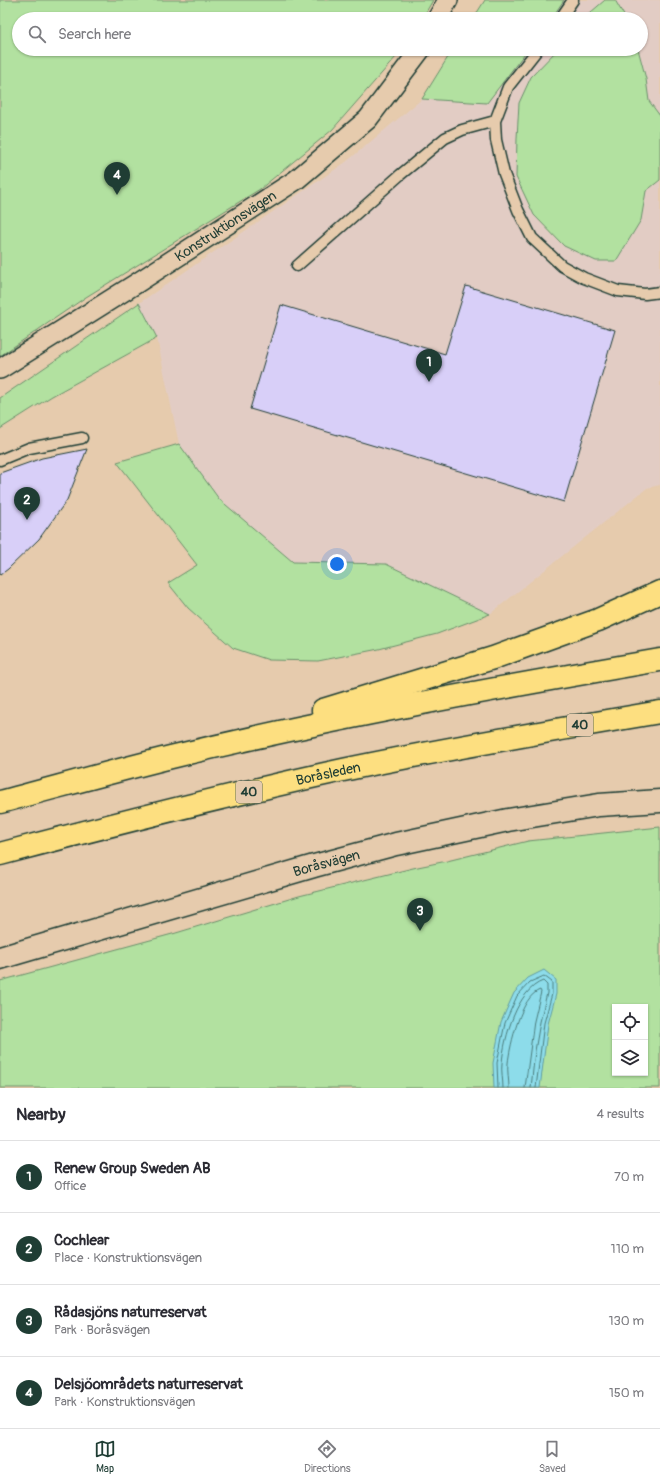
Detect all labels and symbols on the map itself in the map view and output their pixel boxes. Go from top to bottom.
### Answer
pin: 4 [104,162,130,195]
street label: Konstruktionsvägen [171,187,279,265]
pin: 1 [416,349,442,382]
pin: 2 [14,487,40,520]
your location [327,554,347,574]
road number: 40 [567,714,593,736]
street label: Boråsleden [294,758,362,789]
road number: 40 [236,781,262,803]
street label: Boråsvägen [291,846,362,880]
pin: 3 [407,898,433,931]

